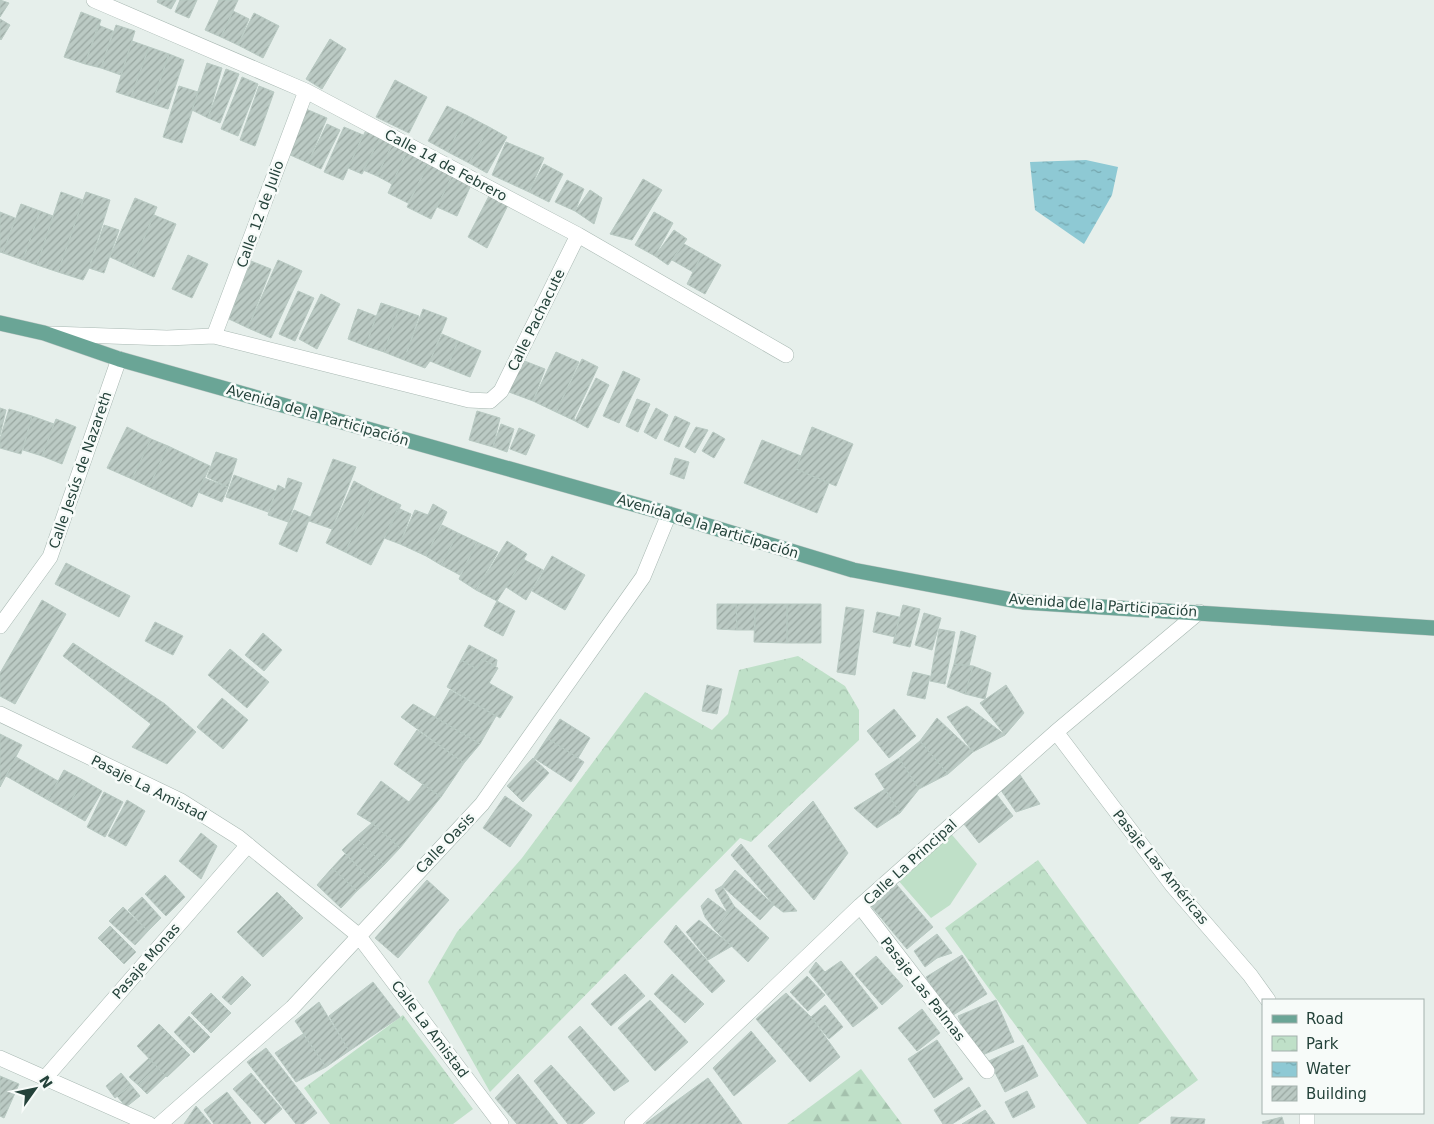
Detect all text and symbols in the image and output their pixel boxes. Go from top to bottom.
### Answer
street label: Calle 14 de Febrero [382,126,510,204]
street label: Calle 12 de Julio [233,158,287,270]
street label: Calle Pachacute [504,266,568,374]
street label: Avenida de la Participación [225,381,411,449]
street label: Calle Jesús de Nazareth [46,389,114,551]
street label: Avenida de la Participación [615,491,801,561]
street label: Avenida de la Participación [1008,590,1198,620]
street label: Pasaje La Amistad [89,752,209,824]
street label: Pasaje Las Américas [1110,807,1212,927]
street label: Calle Oasis [412,810,478,876]
street label: Calle La Principal [860,816,960,908]
street label: Pasaje Monas [109,920,183,1002]
street label: Pasaje Las Palmas [878,934,968,1044]
street label: Calle La Amistad [388,977,472,1081]
legend [1262,999,1424,1114]
text: Road [1306,1010,1344,1028]
text: Park [1306,1035,1339,1053]
text: Water [1306,1060,1351,1078]
north arrow [10,1064,60,1114]
text: N [36,1073,56,1091]
text: Building [1306,1085,1367,1103]

